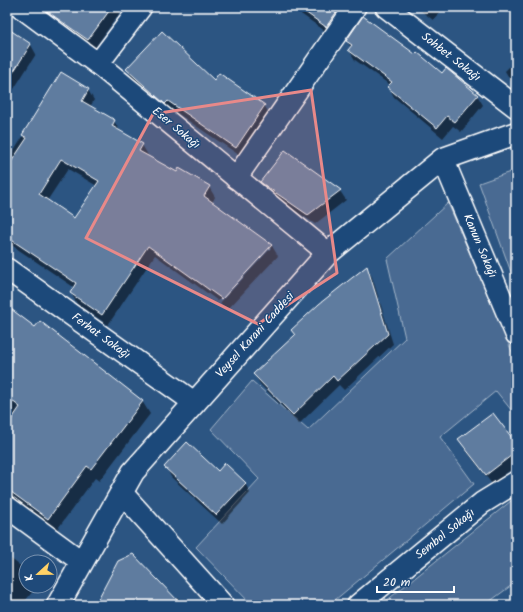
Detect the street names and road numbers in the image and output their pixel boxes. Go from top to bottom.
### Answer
street label: Sohbet Sokağı [417,28,485,86]
street label: Eser Sokağı [148,102,204,154]
street label: Kanun Sokağı [458,211,502,281]
street label: Veysel Karani Caddesi [211,287,300,382]
street label: Ferhat Sokağı [67,308,135,364]
street label: Sembol Sokağı [411,504,479,564]

